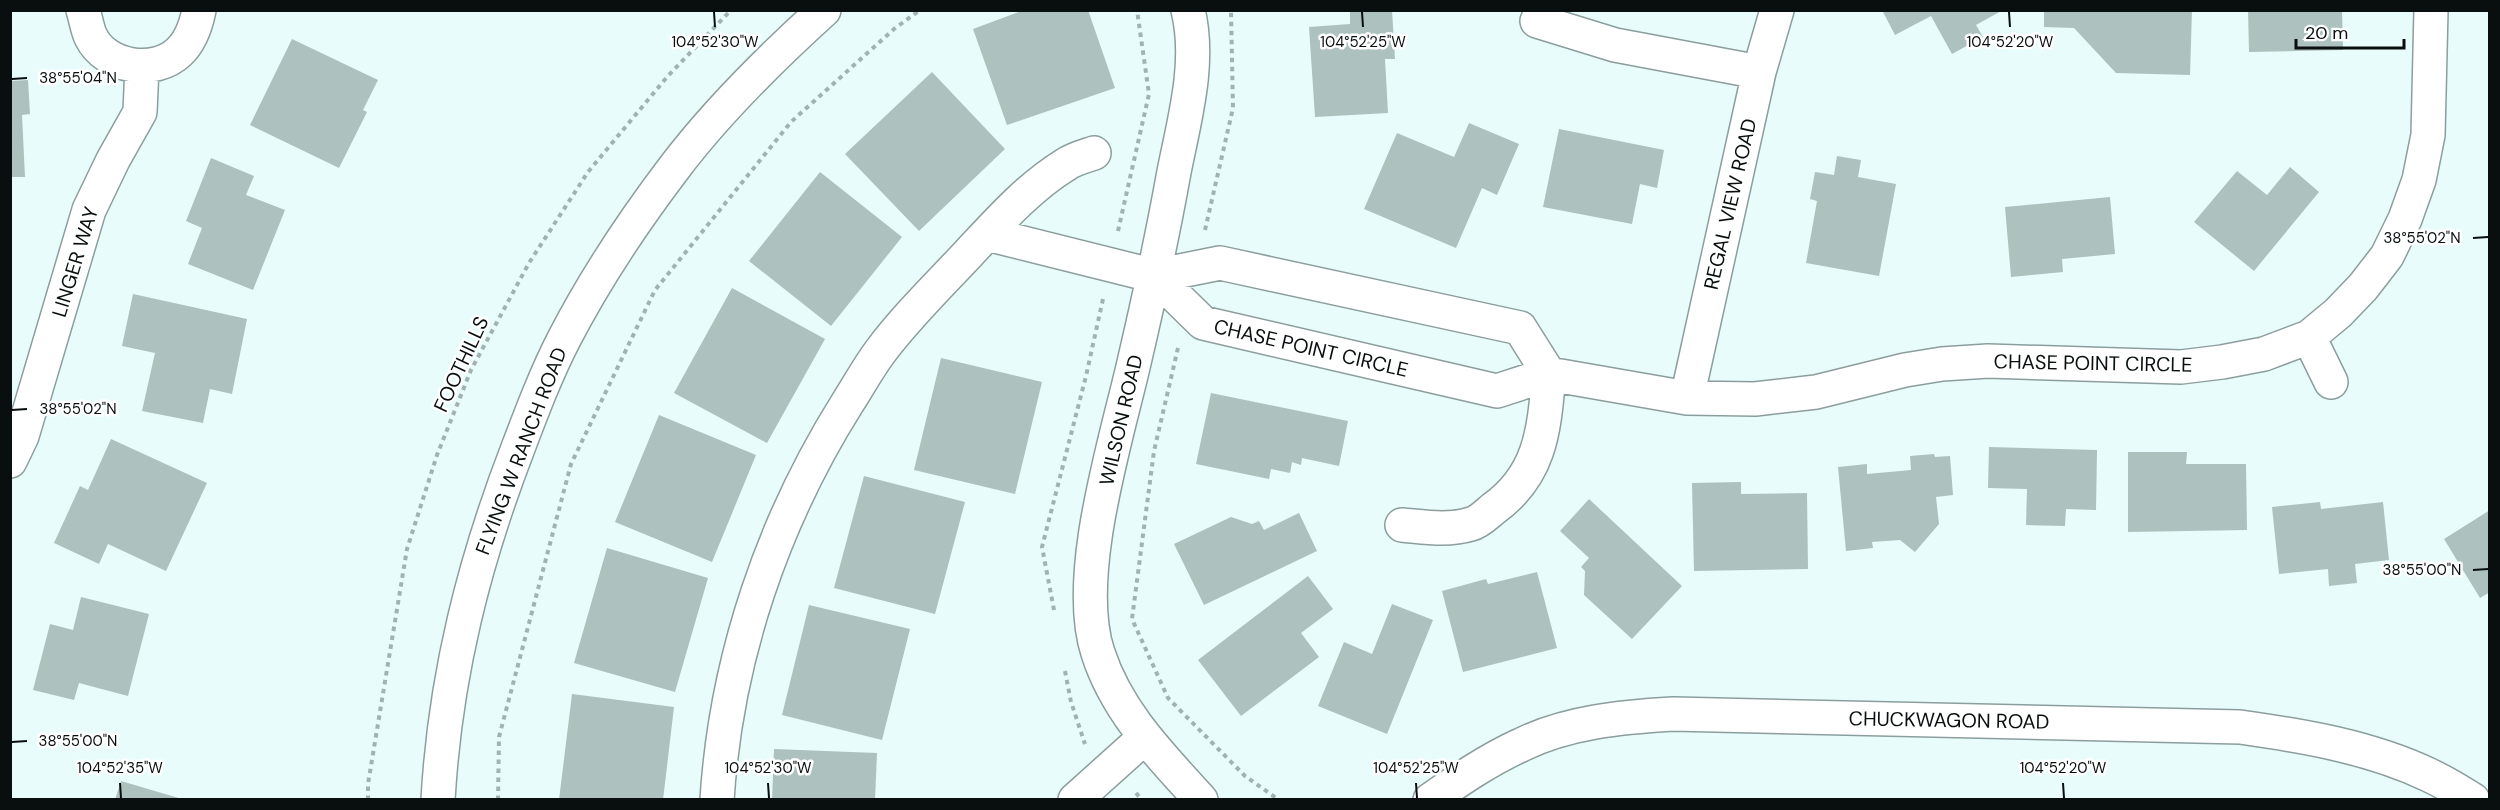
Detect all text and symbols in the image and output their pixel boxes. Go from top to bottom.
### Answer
scale bar [2296,12,2404,50]
text: 20 m [2305,21,2348,45]
text: 104°52'30"W [671,32,759,52]
text: 104°52'25"W [1320,32,1406,52]
text: 104°52'20"W [1967,32,2054,52]
text: 38°55'04"N [39,68,117,88]
street label: REGAL VIEW ROAD [1698,116,1762,292]
street label: LINGER WAY [46,203,104,320]
text: 38°55'02"N [2383,228,2461,248]
street label: FOOTHILLS [428,312,494,416]
street label: CHASE POINT CIRCLE [1211,313,1411,383]
street label: FLYING W RANCH ROAD [469,344,573,558]
street label: CHASE POINT CIRCLE [1993,348,2193,378]
street label: WILSON ROAD [1093,352,1149,488]
text: 38°55'02"N [39,399,117,419]
text: 38°55'00"N [2383,560,2461,580]
street label: CHUCKWAGON ROAD [1848,705,2050,735]
text: 38°55'00"N [39,731,117,751]
text: 104°52'35"W [77,758,163,778]
text: 104°52'30"W [724,758,812,778]
text: 104°52'25"W [1373,758,1459,778]
text: 104°52'20"W [2020,758,2107,778]

